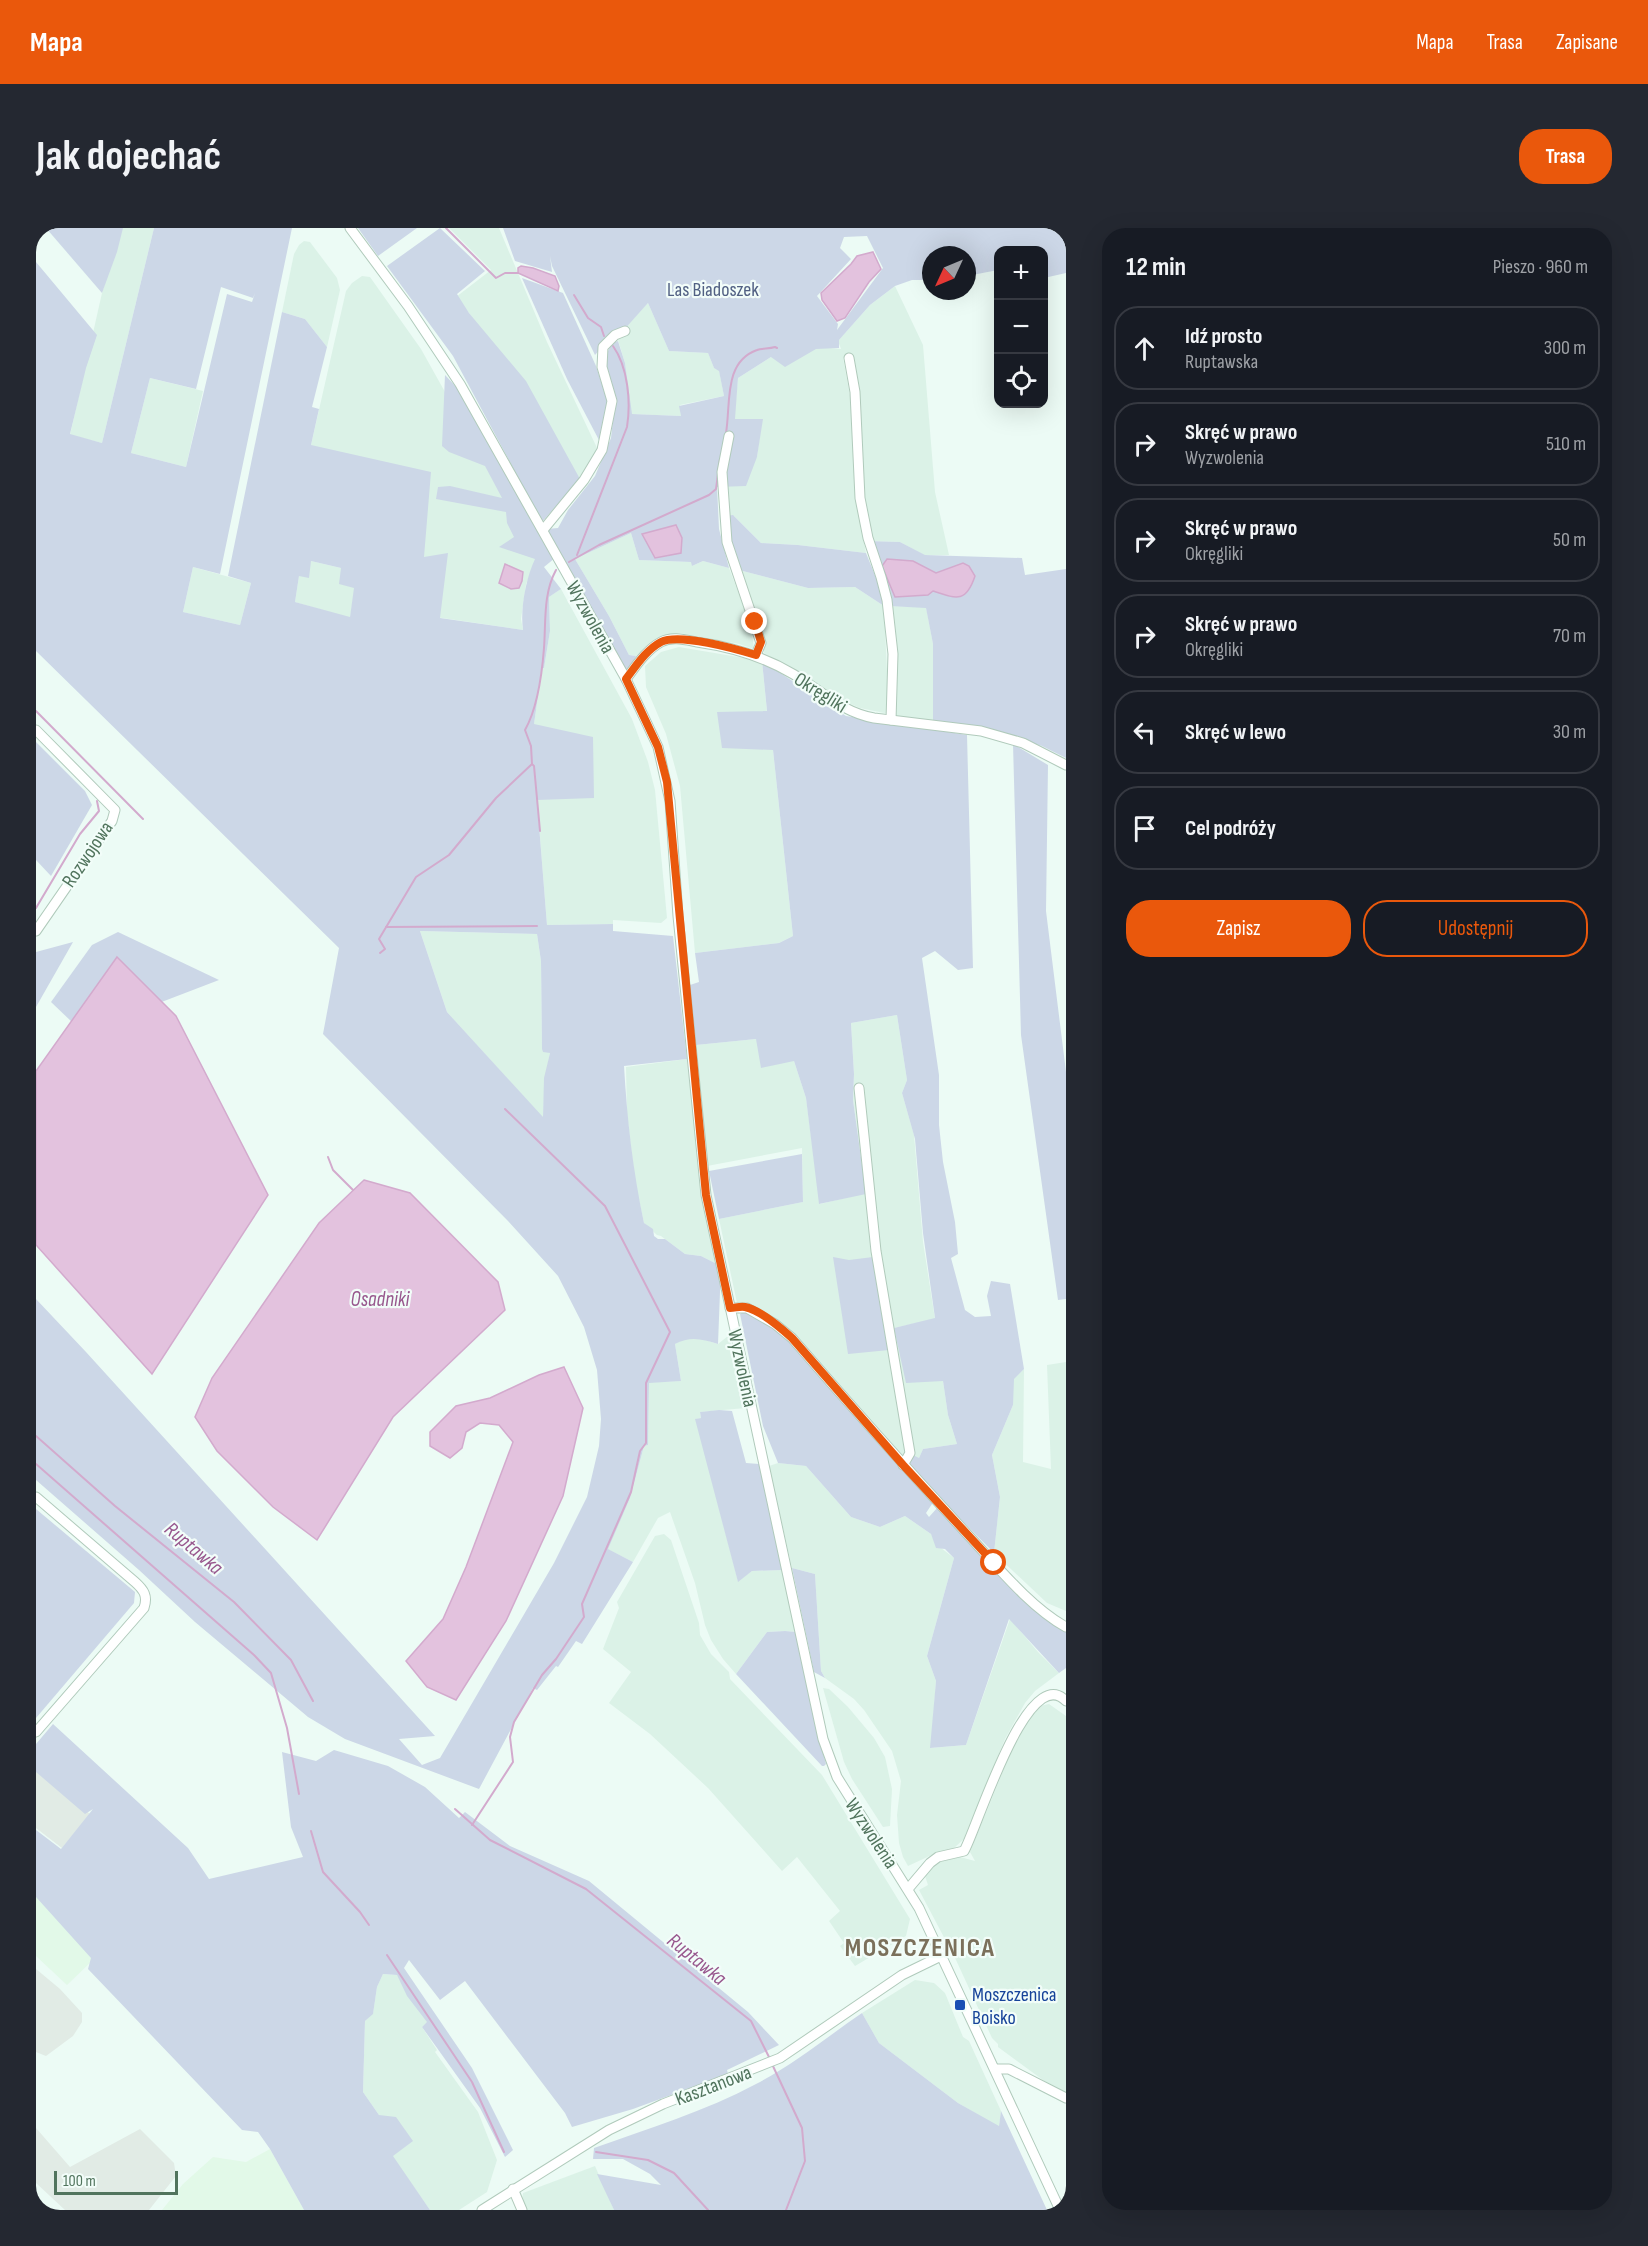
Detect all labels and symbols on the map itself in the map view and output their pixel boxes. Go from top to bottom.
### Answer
north arrow [922,246,976,300]
park label: Las Biadoszek [667,278,759,302]
street label: Wyzwolenia [560,577,620,658]
route end [741,608,767,634]
street label: Okręgliki [789,667,851,718]
street label: Rozwojowa [57,817,119,892]
water label: Osadniki [351,1287,411,1312]
street label: Wyzwolenia [722,1327,762,1409]
water label: Ruptawka [159,1517,228,1580]
route start [980,1549,1006,1575]
street label: Wyzwolenia [840,1794,903,1873]
water label: Ruptawka [662,1928,732,1991]
district label: MOSZCZENICA [845,1933,995,1964]
place label: Moszczenica Boisko [972,1983,1057,2030]
marker: Moszczenica Boisko [953,1998,967,2012]
street label: Kasztanowa [672,2060,755,2111]
scale bar [54,2168,178,2196]

